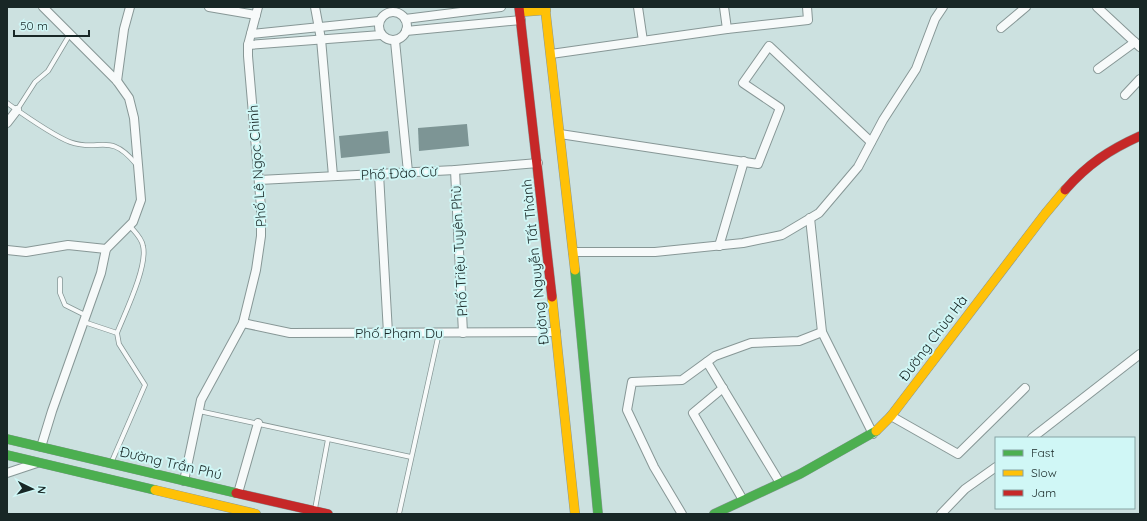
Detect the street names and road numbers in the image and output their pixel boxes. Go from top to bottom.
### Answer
street label: Phố Lê Ngọc Chinh [244,104,270,228]
street label: Phố Đào Cừ [360,162,439,184]
street label: Đường Nguyễn Tất Thành [517,178,553,346]
street label: Phố Triệu Tuyên Phù [447,185,471,317]
street label: Đường Chùa Hà [895,291,971,385]
street label: Phố Phạm Du [355,324,443,342]
street label: Đường Trần Phú [118,442,224,484]

